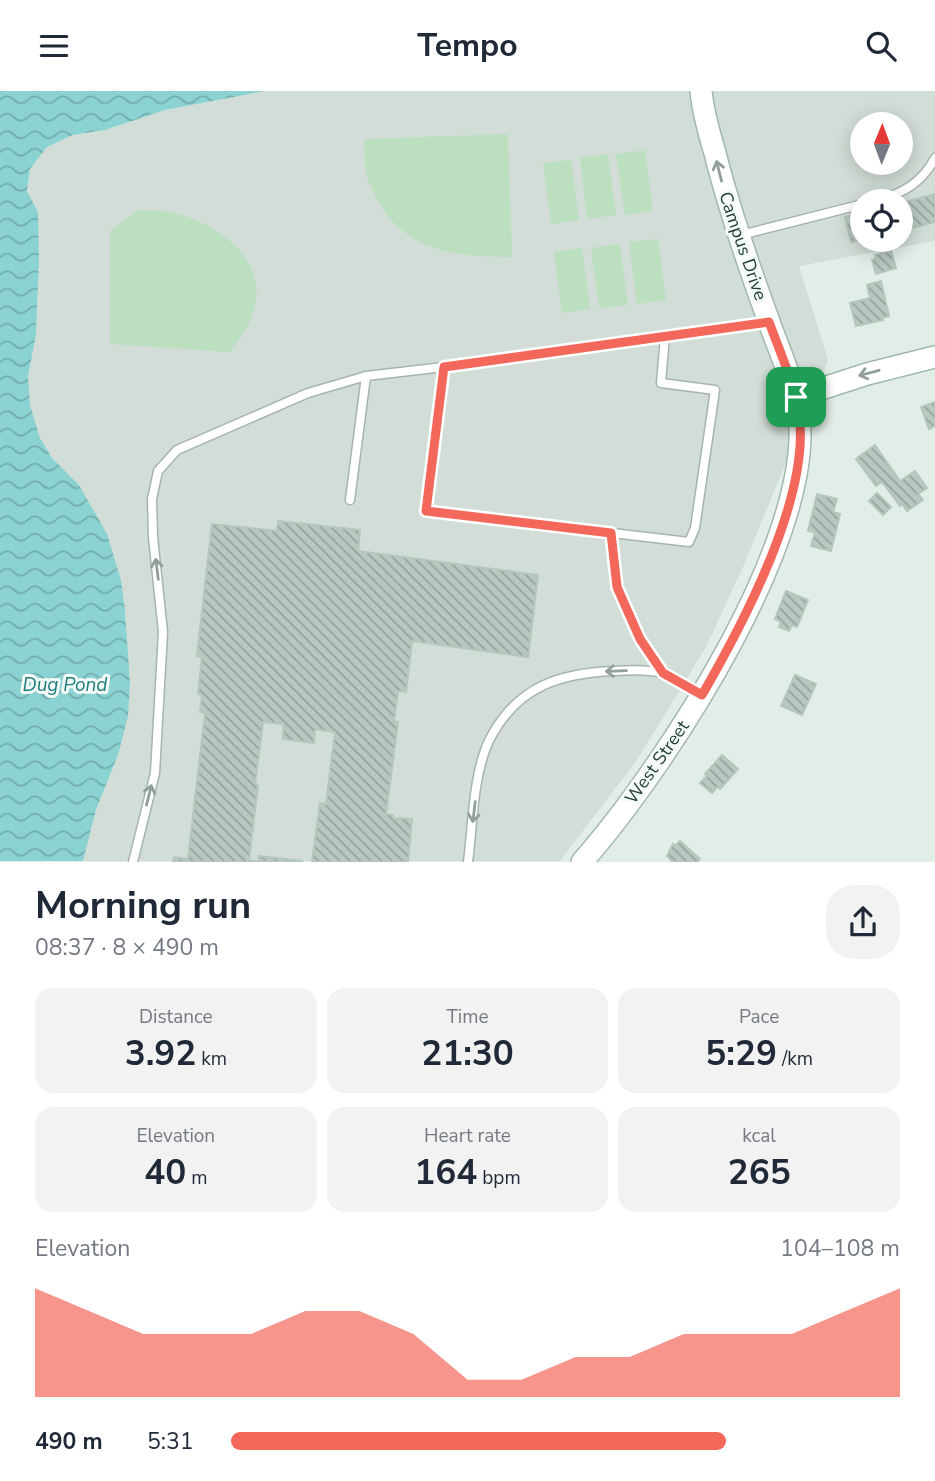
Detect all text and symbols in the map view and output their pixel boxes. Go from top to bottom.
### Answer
text: Tempo [417,24,518,67]
icon: menu [35,27,73,65]
icon: search [862,27,900,65]
north arrow [850,112,914,175]
map controls [850,112,913,252]
one-way arrow [712,160,725,183]
street label: Campus Drive [713,189,773,303]
button: locate [850,189,913,252]
pin [766,367,826,427]
one-way arrow [858,368,880,381]
icon: arrive [777,378,815,416]
one-way arrow [150,558,163,581]
one-way arrow [604,664,627,677]
water label: Dug Pond [23,672,108,698]
street label: West Street [619,715,695,809]
one-way arrow [143,784,156,807]
one-way arrow [468,800,481,823]
text: Morning run [35,880,251,931]
button: share [826,885,900,959]
text: 08:37 · 8 × 490 m [35,932,219,963]
text: Distance [139,1004,213,1030]
text: Time [446,1004,489,1030]
text: Pace [739,1004,779,1030]
text: 3.92 [125,1030,196,1077]
text: 21:30 [421,1030,514,1077]
text: 5:29 [705,1030,777,1077]
text: km [196,1046,227,1072]
text: /km [777,1046,813,1072]
text: Elevation [136,1123,215,1149]
text: Heart rate [424,1123,511,1149]
text: kcal [742,1123,776,1149]
text: 40 [144,1149,186,1196]
text: 164 [414,1149,477,1196]
text: 265 [728,1149,791,1196]
text: m [186,1165,207,1191]
text: bpm [477,1165,521,1191]
text: Elevation [35,1233,130,1264]
text: 104–108 m [780,1233,900,1264]
text: 490 m [35,1426,103,1457]
text: 5:31 [147,1426,194,1457]

